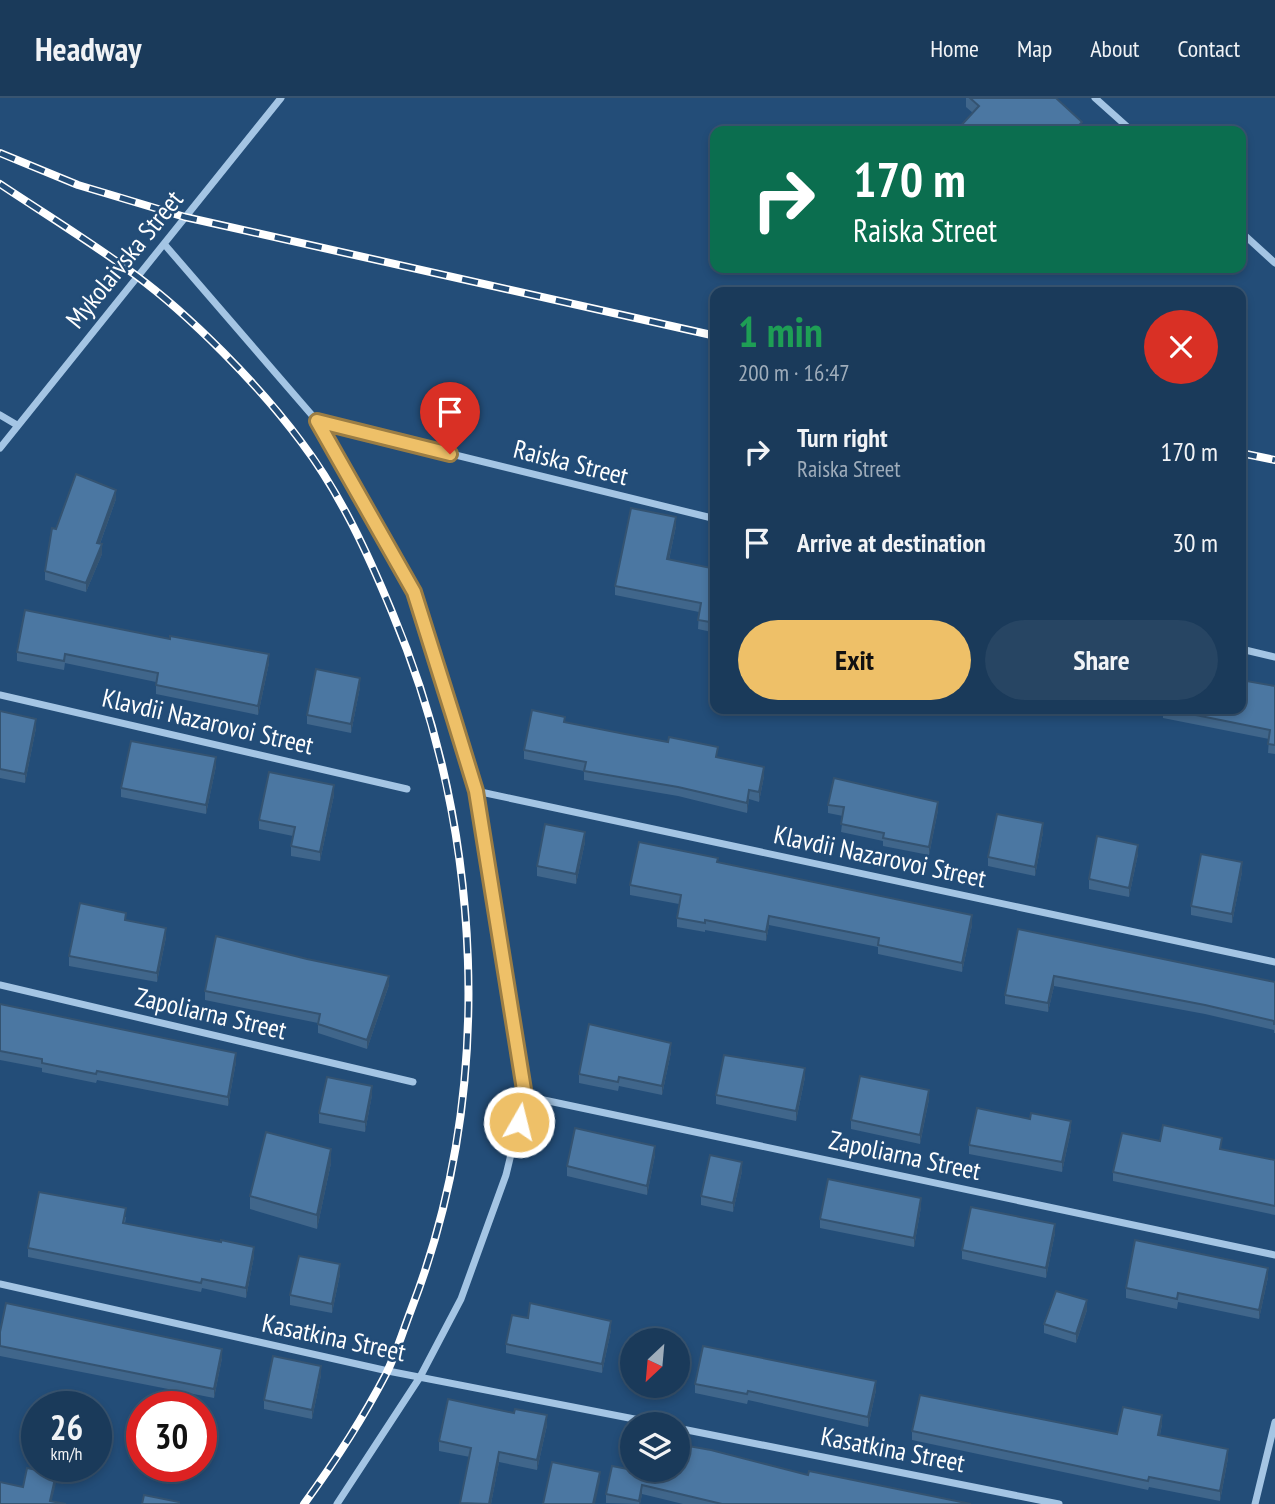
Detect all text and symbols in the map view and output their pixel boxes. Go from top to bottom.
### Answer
text: Headway [35,27,142,70]
text: Home [930,33,979,64]
text: Map [1017,33,1052,64]
text: About [1090,33,1139,64]
text: Contact [1177,33,1240,64]
text: 170 m [853,147,966,211]
icon: right [738,154,829,245]
street label: Mykolaivska Street [58,183,190,335]
text: Raiska Street [853,209,997,251]
text: 1 min [738,304,823,359]
button: close [1144,310,1218,384]
text: 200 m · 16:47 [738,358,850,387]
pin [420,382,480,454]
icon: arrive [431,393,469,431]
text: Turn right [797,421,888,454]
street label: Raiska Street [510,432,632,492]
icon: right [738,433,776,471]
text: 170 m [1160,435,1218,468]
text: Raiska Street [797,454,901,483]
icon: arrive [738,524,776,562]
text: Arrive at destination [797,526,986,559]
text: 30 m [1172,526,1218,559]
button: Exit [738,620,971,700]
button: Share [985,620,1218,700]
street label: Klavdii Nazarovoi Street [99,681,317,761]
street label: Klavdii Nazarovoi Street [771,817,989,895]
street label: Zapoliarna Street [132,980,290,1046]
position arrow [482,1085,556,1159]
street label: Zapoliarna Street [826,1123,984,1187]
street label: Kasatkina Street [259,1306,409,1368]
north arrow [620,1328,690,1398]
map controls [620,1328,690,1482]
speed limit sign: 30 [126,1391,217,1482]
text: 26 [50,1404,83,1450]
button: layers [620,1412,690,1482]
street label: Kasatkina Street [818,1419,968,1479]
text: km/h [51,1442,82,1465]

